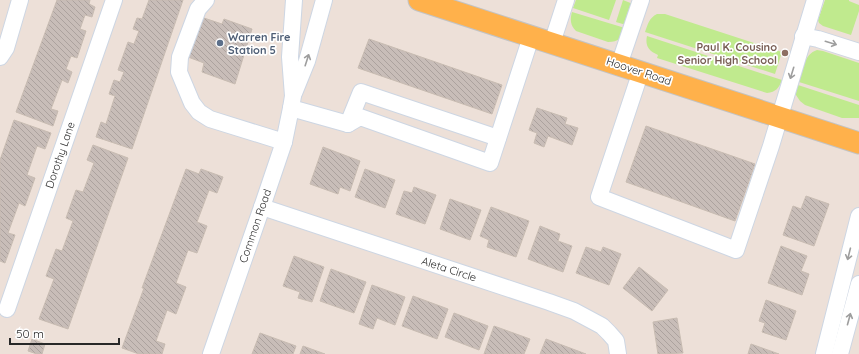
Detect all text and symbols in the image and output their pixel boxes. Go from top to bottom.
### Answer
place label: Warren Fire Station 5 [228,30,291,57]
marker: Warren Fire Station 5 [215,38,225,48]
place label: Paul K. Cousino Senior High School [678,40,777,67]
one-way arrow [825,40,838,47]
marker: Paul K. Cousino Senior High School [780,48,790,58]
one-way arrow [304,54,312,66]
street label: Hoover Road [605,54,673,88]
one-way arrow [788,66,795,79]
street label: Dorothy Lane [42,120,78,190]
street label: Common Road [236,187,274,265]
one-way arrow [845,247,853,260]
street label: Aleta Circle [420,254,478,284]
one-way arrow [846,313,854,326]
scale bar [10,320,119,346]
text: 50 m [16,326,44,341]

